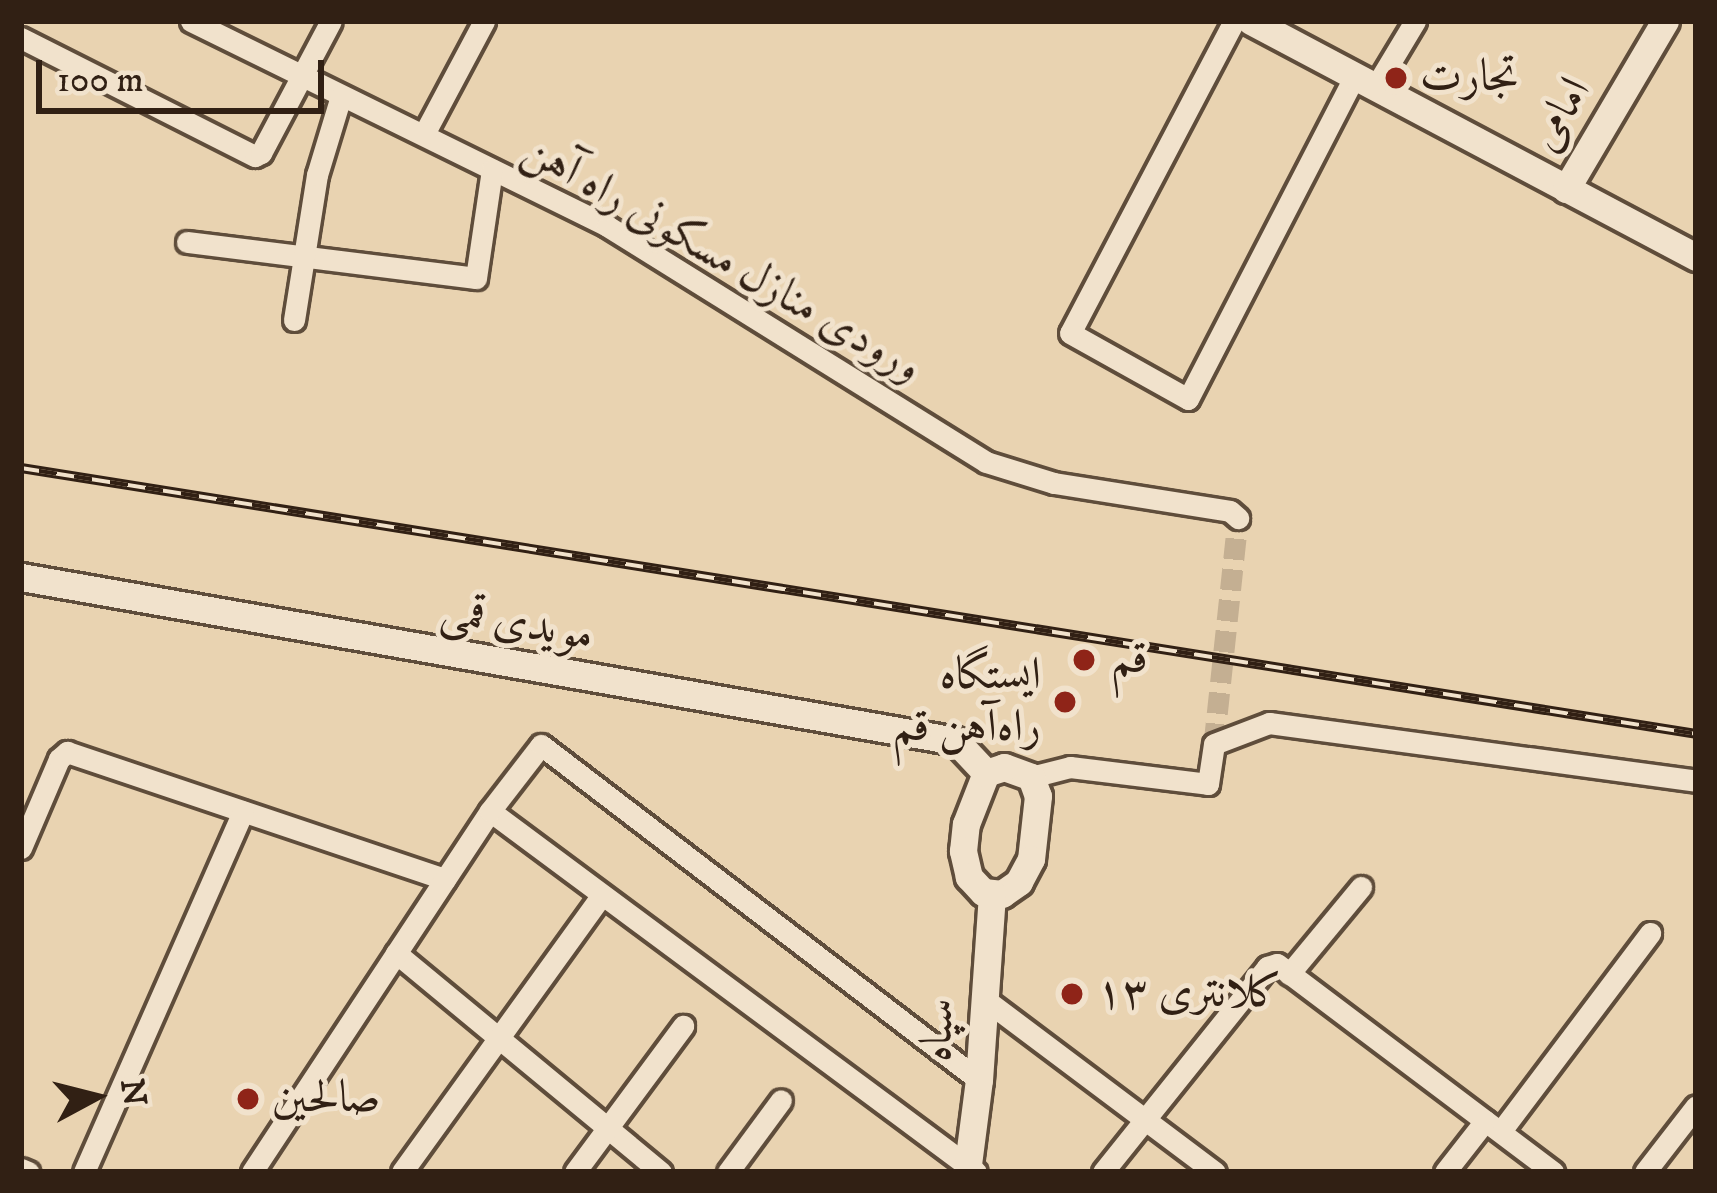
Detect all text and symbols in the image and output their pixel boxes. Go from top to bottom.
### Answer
scale bar [42,36,330,110]
place label: تجارت [1420,51,1519,105]
text: 100 m [57,58,144,103]
marker: تجارت [1383,65,1409,91]
street label: امامی [1519,68,1603,162]
street label: ورودی منازل مسکونی راه آهن [513,123,931,395]
street label: مویدی قمی [436,584,598,664]
place label: قم [1111,633,1148,687]
marker: قم [1068,644,1100,676]
place label: ایستگاه راه‌آهن قم [892,649,1041,755]
marker: ایستگاه راه‌آهن قم [1052,689,1078,715]
place label: کلانتری ۱۳ [1096,967,1282,1021]
marker: کلانتری ۱۳ [1059,981,1085,1007]
street label: سپاه [910,997,968,1063]
north arrow [36,1037,156,1157]
place label: صالحین [272,1072,380,1126]
text: N [110,1077,154,1108]
marker: صالحین [235,1086,261,1112]

